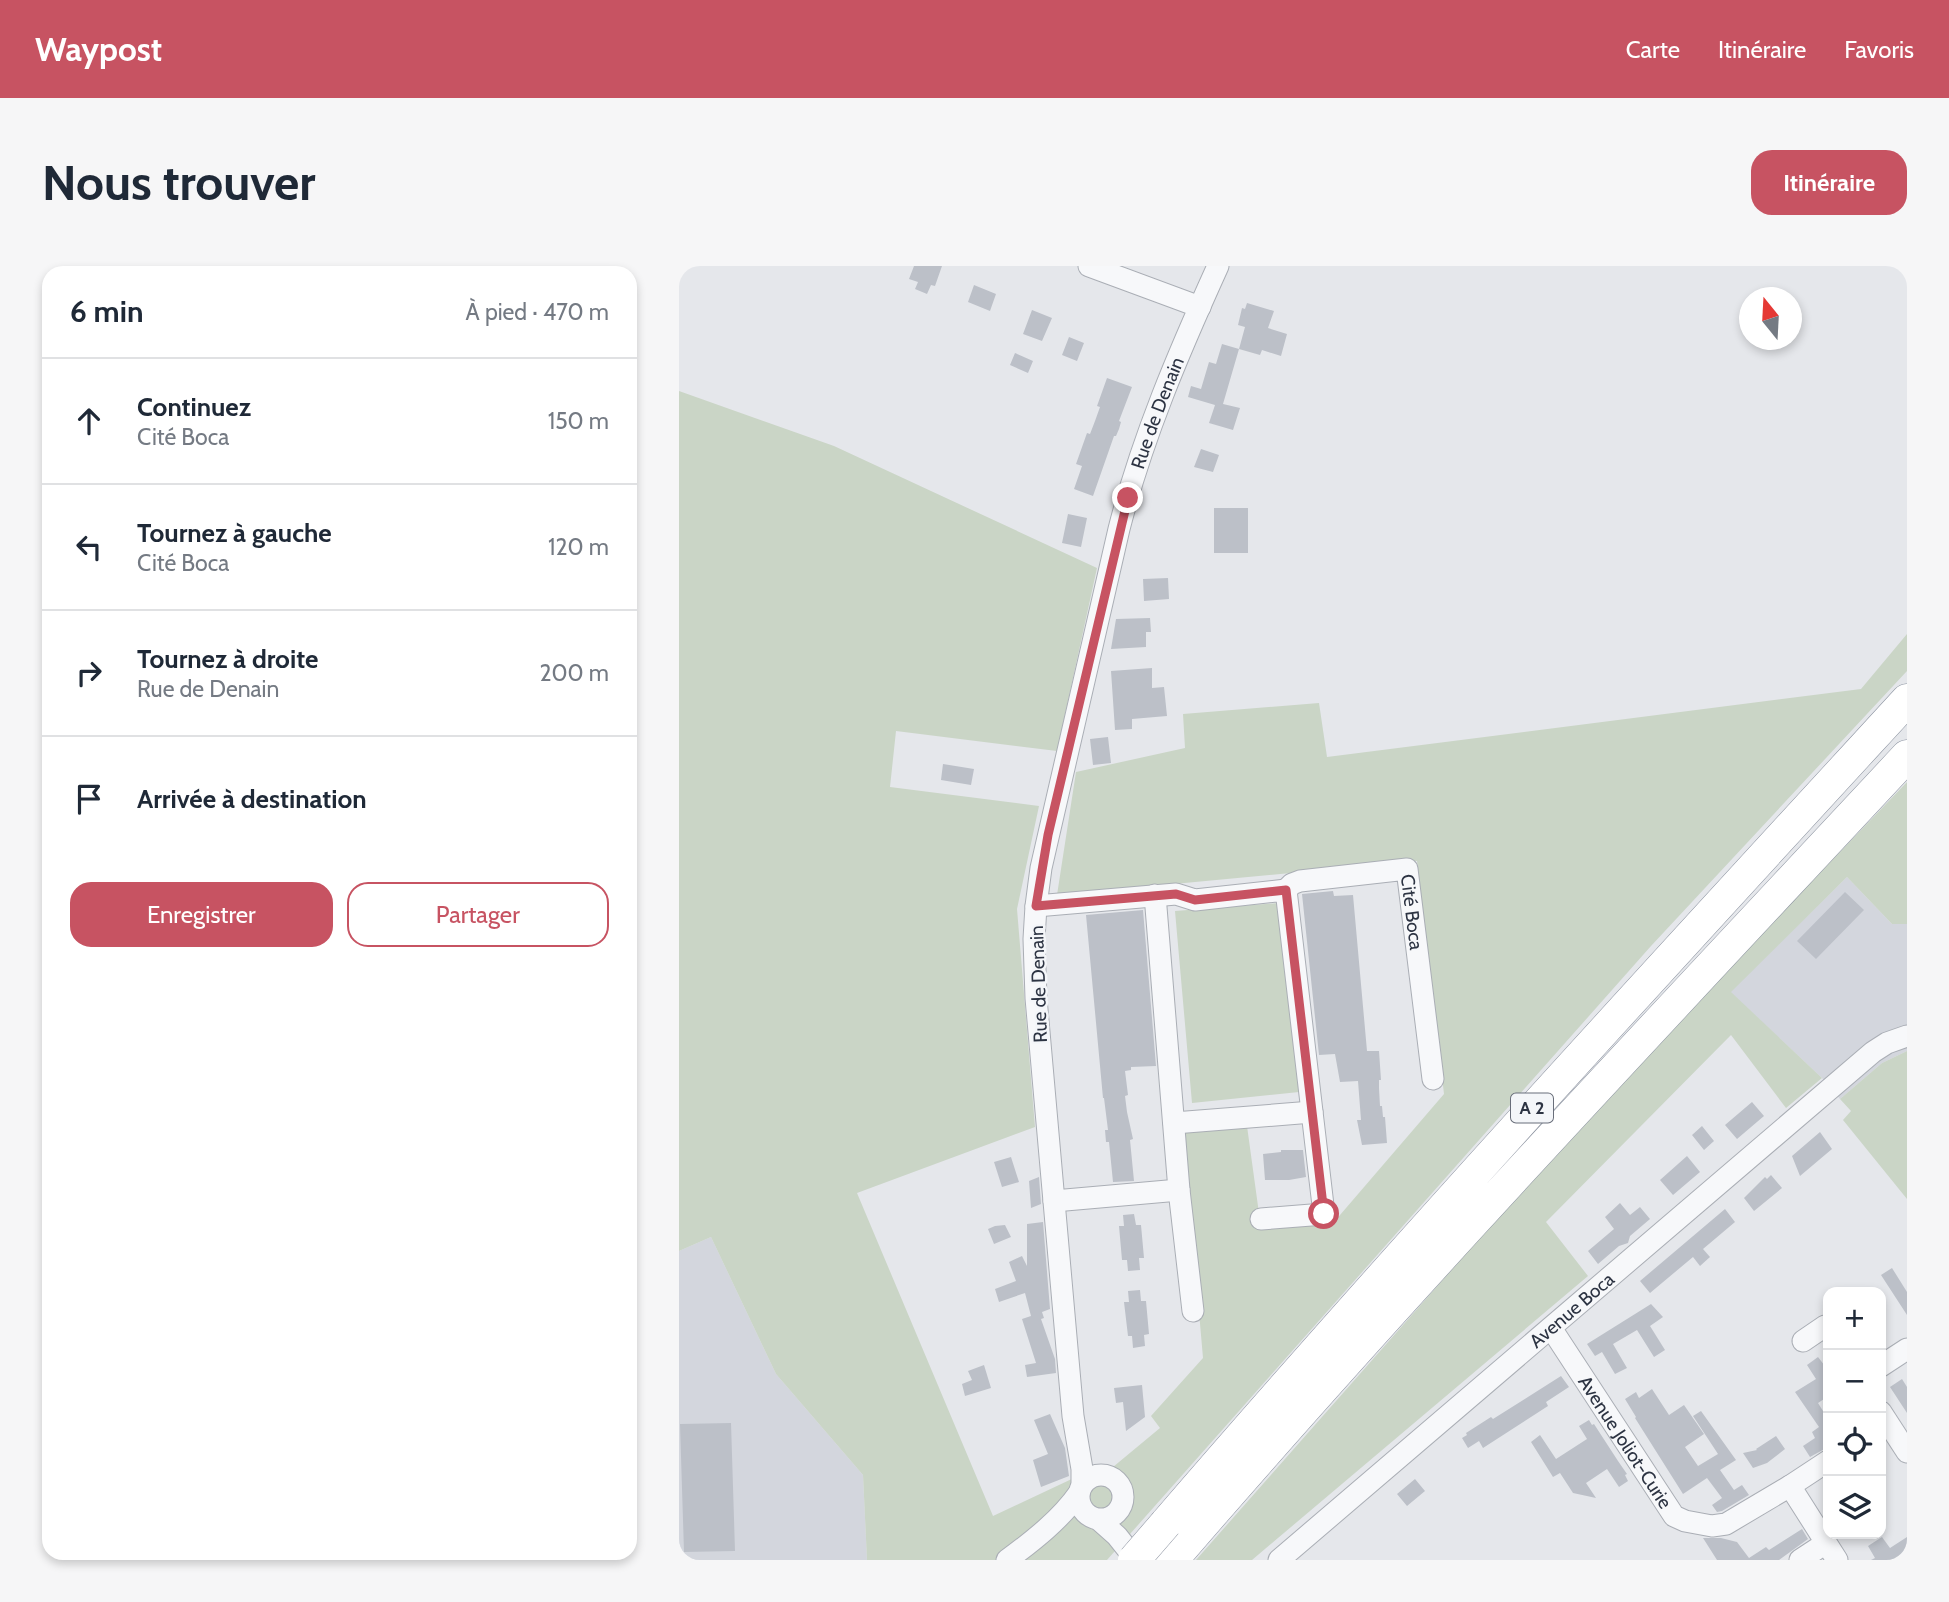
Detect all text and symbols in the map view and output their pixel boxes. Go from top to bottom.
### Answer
text: Waypost [35,29,162,69]
text: Carte [1626,35,1680,64]
text: Itinéraire [1718,35,1806,64]
text: Favoris [1844,35,1914,64]
button: Itinéraire [1751,150,1907,215]
text: Nous trouver [42,153,316,212]
north arrow [1739,287,1802,350]
text: 6 min [70,293,143,330]
text: À pied · 470 m [466,298,609,326]
street label: Rue de Denain [1126,354,1189,472]
text: Continuez [137,391,251,423]
icon: ahead [70,402,108,440]
text: 150 m [548,407,609,435]
text: Cité Boca [137,423,229,451]
route end [1112,482,1143,513]
text: Tournez à gauche [137,517,332,549]
icon: left [70,528,108,566]
text: 120 m [548,533,609,561]
text: Cité Boca [137,549,229,577]
text: Tournez à droite [137,643,319,675]
icon: right [70,654,108,692]
text: 200 m [539,659,609,687]
text: Rue de Denain [137,675,279,703]
icon: arrive [70,780,108,818]
text: Arrivée à destination [137,783,367,815]
street label: Cité Boca [1396,873,1428,951]
button: Enregistrer [70,882,333,947]
button: Partager [347,882,609,947]
street label: Rue de Denain [1025,925,1052,1043]
road number: A 2 [1511,1094,1553,1122]
route start [1308,1198,1339,1229]
street label: Avenue Boca [1525,1268,1619,1353]
map controls [1823,1287,1886,1539]
button: + [1823,1287,1886,1350]
button: − [1823,1350,1886,1413]
street label: Avenue Joliot-Curie [1573,1371,1677,1513]
button: locate [1823,1413,1886,1476]
button: layers [1823,1476,1886,1539]

